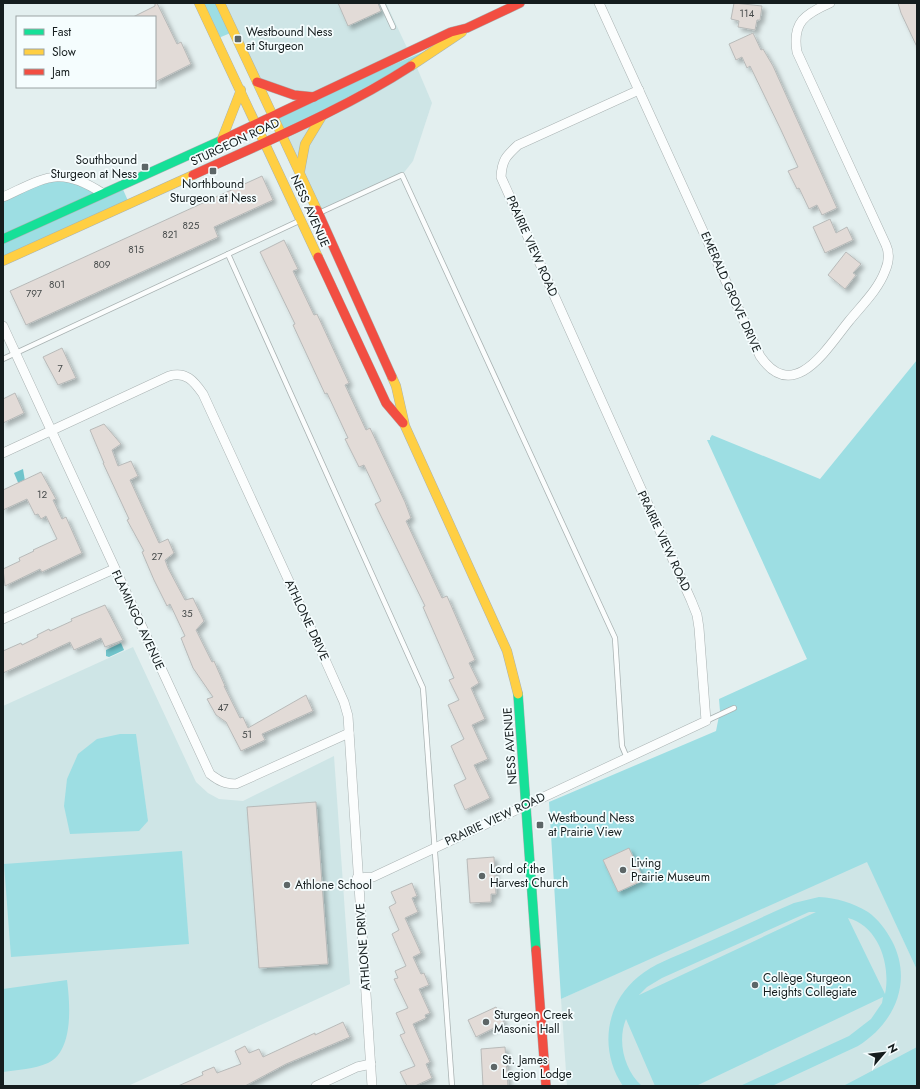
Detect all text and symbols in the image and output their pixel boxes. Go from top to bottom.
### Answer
house number: 114 [740,6,755,21]
legend [16,16,156,88]
text: Fast [52,23,71,41]
place label: Westbound Ness at Sturgeon [246,23,333,55]
marker: Westbound Ness at Sturgeon [233,34,243,44]
text: Slow [52,43,77,61]
text: Jam [50,63,70,81]
street label: STURGEON ROAD [187,113,283,171]
place label: Southbound Sturgeon at Ness [50,151,137,183]
marker: Southbound Sturgeon at Ness [140,162,150,172]
marker: Northbound Sturgeon at Ness [208,166,218,176]
street label: NESS AVENUE [286,172,334,250]
place label: Northbound Sturgeon at Ness [170,175,256,207]
street label: PRAIRIE VIEW ROAD [502,193,562,299]
house number: 825 [183,218,200,233]
house number: 821 [162,227,178,242]
street label: EMERALD GROVE DRIVE [696,229,766,355]
house number: 815 [128,242,144,257]
house number: 809 [93,257,111,272]
house number: 801 [49,277,65,292]
house number: 797 [26,286,43,301]
house number: 7 [57,361,63,376]
house number: 12 [37,487,47,502]
street label: PRAIRIE VIEW ROAD [633,488,695,594]
house number: 27 [152,549,163,564]
street label: FLAMINGO AVENUE [107,567,169,673]
street label: ATHLONE DRIVE [280,576,334,664]
house number: 35 [181,606,193,621]
house number: 47 [217,700,229,715]
street label: NESS AVENUE [498,707,522,785]
house number: 51 [242,727,252,742]
street label: PRAIRIE VIEW ROAD [442,788,548,850]
place label: Westbound Ness at Prairie View [548,809,635,841]
marker: Westbound Ness at Prairie View [535,820,545,830]
place label: Living Prairie Museum [631,854,710,886]
place label: Lord of the Harvest Church [490,860,568,892]
marker: Living Prairie Museum [618,865,628,875]
marker: Lord of the Harvest Church [477,871,487,881]
place label: Athlone School [295,876,372,894]
marker: Athlone School [282,880,292,890]
street label: ATHLONE DRIVE [351,903,375,991]
place label: Collège Sturgeon Heights Collegiate [763,969,857,1001]
marker: Collège Sturgeon Heights Collegiate [750,980,760,990]
place label: Sturgeon Creek Masonic Hall [494,1006,574,1038]
marker: Sturgeon Creek Masonic Hall [481,1017,491,1027]
north arrow [864,1033,904,1073]
text: N [884,1041,902,1056]
place label: St. James Legion Lodge [502,1051,572,1083]
marker: St. James Legion Lodge [489,1062,499,1072]

